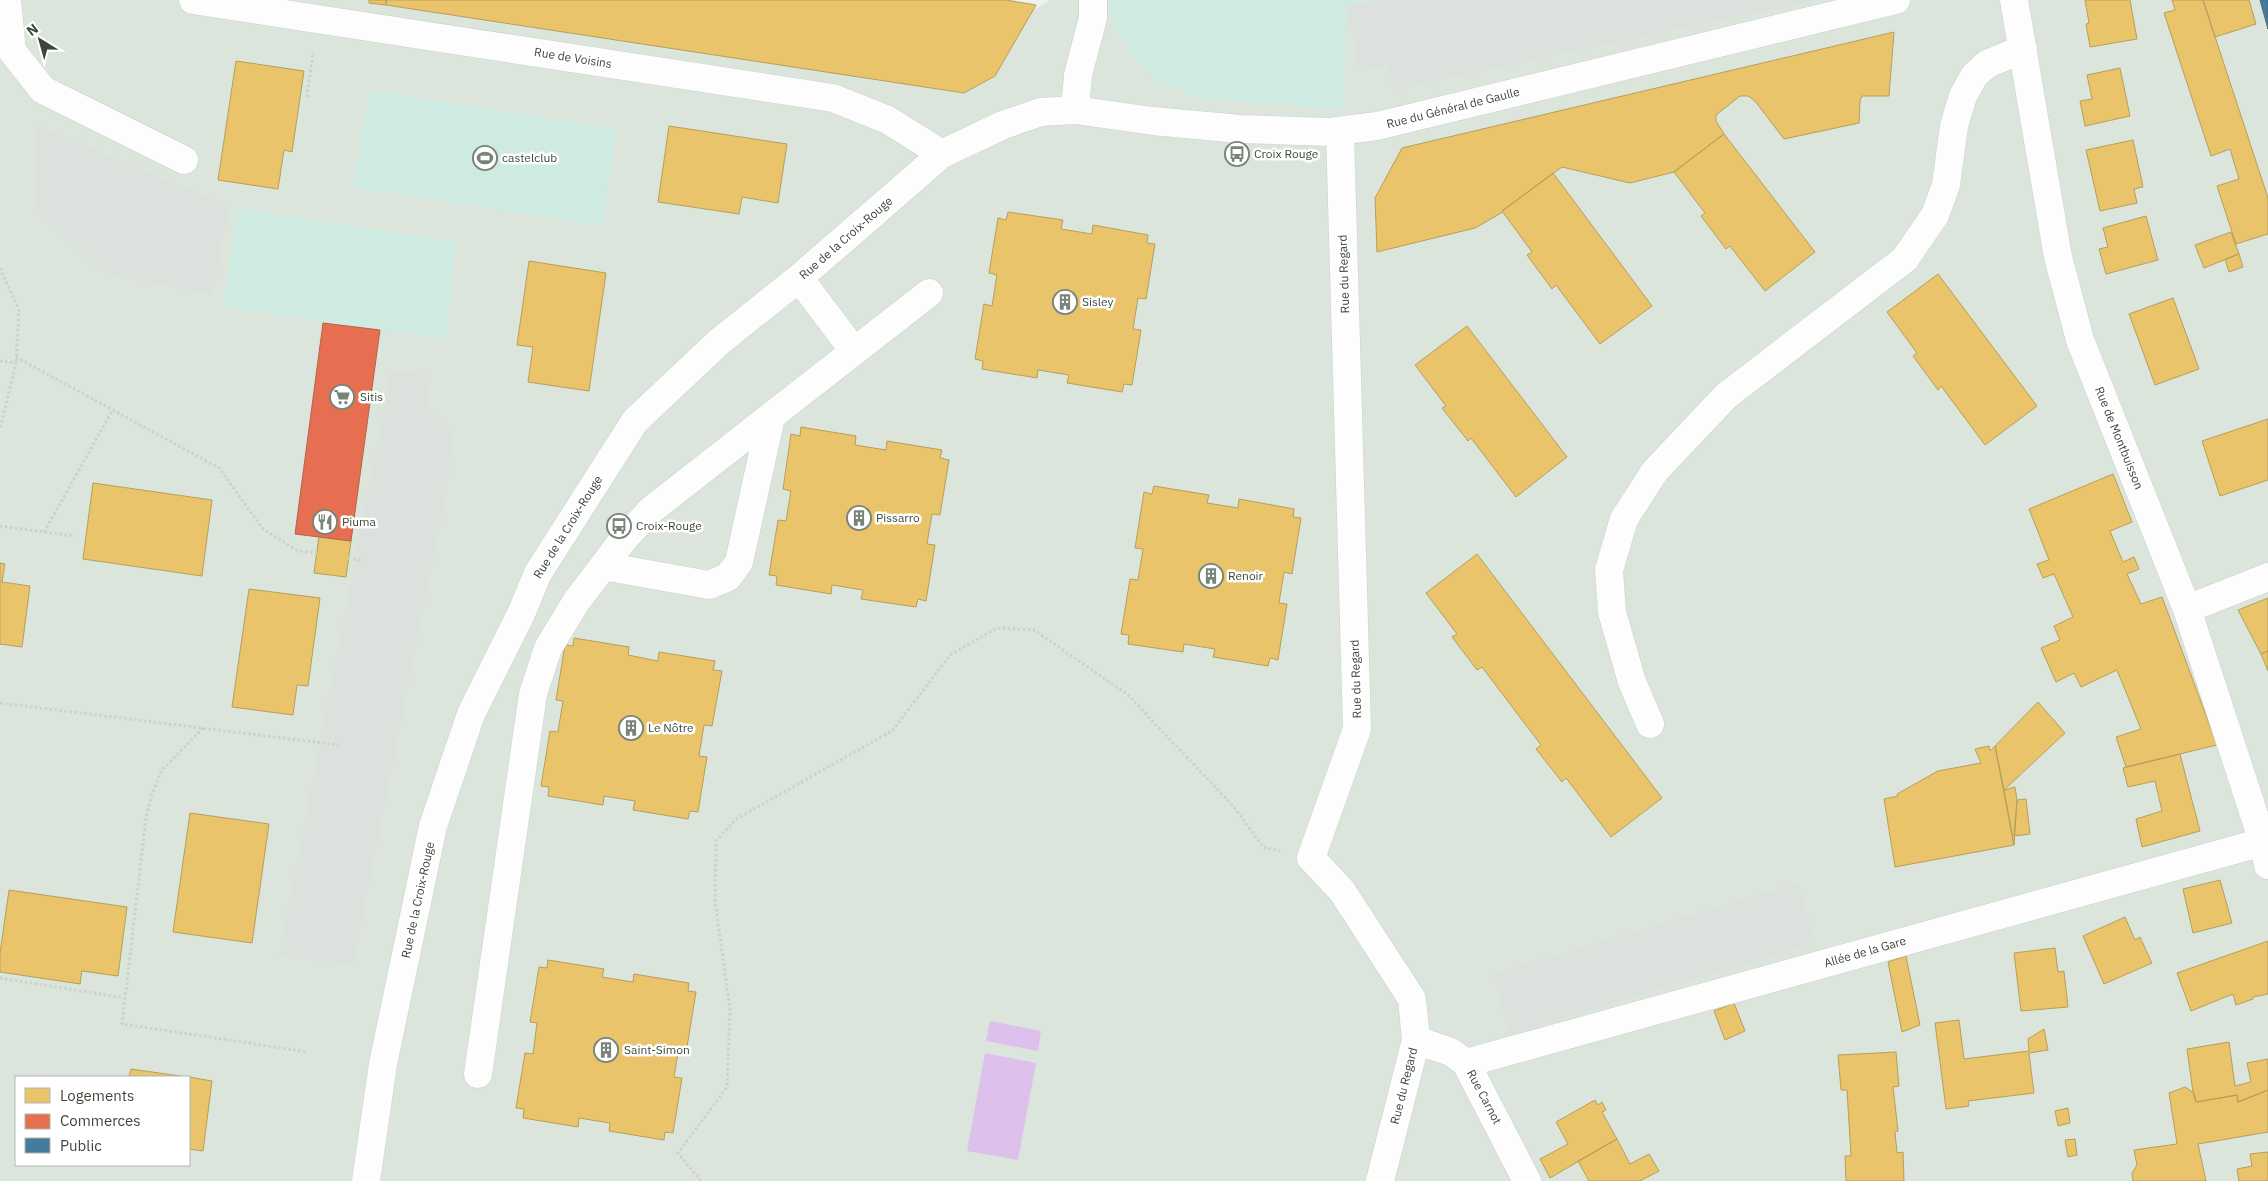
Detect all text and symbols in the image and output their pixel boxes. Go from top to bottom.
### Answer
north arrow [15,15,65,65]
text: N [23,19,42,40]
street label: Rue de Voisins [533,44,613,71]
street label: Rue du Général de Gaulle [1385,84,1521,131]
bus stop icon: Croix Rouge [1224,141,1250,167]
sports icon: castelclub [472,145,498,171]
place label: Croix Rouge [1254,146,1319,161]
place label: castelclub [502,150,557,165]
street label: Rue de la Croix-Rouge [796,193,896,282]
street label: Rue du Regard [1335,234,1352,314]
building icon: Sisley [1052,289,1078,315]
place label: Sisley [1082,294,1114,309]
supermarket icon: Sitis [329,384,355,410]
street label: Rue de Montbuisson [2092,384,2147,491]
place label: Sitis [360,389,383,404]
street label: Rue de la Croix-Rouge [530,472,606,581]
building icon: Pissarro [846,505,872,531]
restaurant icon: Piuma [312,509,338,535]
place label: Pissarro [876,510,920,525]
bus stop icon: Croix-Rouge [606,513,632,539]
place label: Piuma [342,514,377,529]
place label: Croix-Rouge [636,518,702,533]
building icon: Renoir [1198,563,1224,589]
place label: Renoir [1228,568,1264,583]
street label: Rue du Regard [1347,639,1364,719]
building icon: Le Nôtre [618,715,644,741]
place label: Le Nôtre [648,720,694,735]
street label: Rue de la Croix-Rouge [398,840,437,959]
street label: Allée de la Gare [1822,933,1908,970]
building icon: Saint-Simon [593,1037,619,1063]
place label: Saint-Simon [624,1042,690,1057]
street label: Rue du Regard [1387,1046,1420,1126]
street label: Rue Carnot [1464,1067,1505,1127]
legend [15,1076,190,1166]
text: Logements [60,1086,134,1105]
text: Commerces [60,1111,141,1130]
text: Public [60,1136,102,1155]

